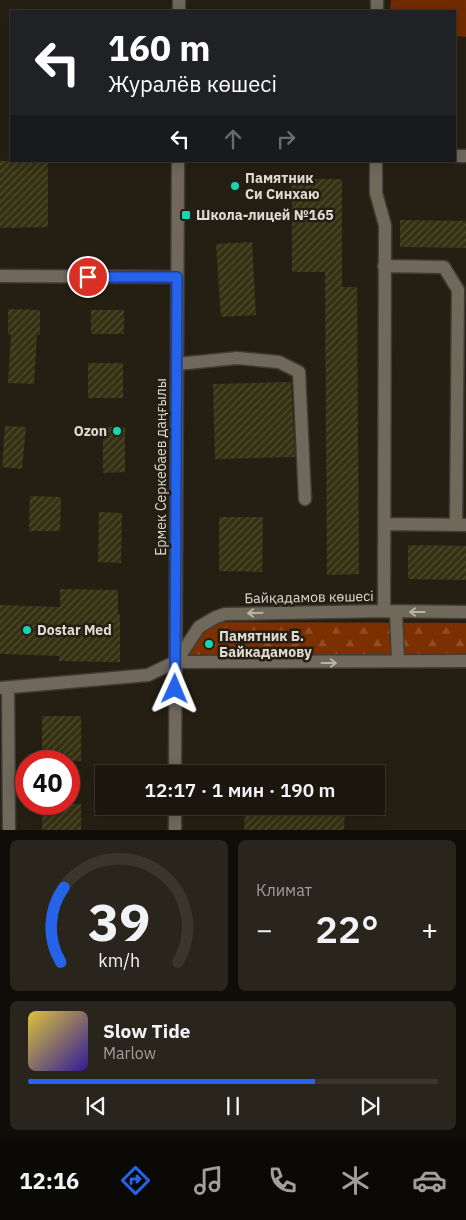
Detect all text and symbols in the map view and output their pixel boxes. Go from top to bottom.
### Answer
text: 160 m [108,25,211,71]
icon: left [25,30,90,95]
text: Журалёв көшесі [108,69,277,98]
icon: left [166,125,194,153]
icon: ahead [219,125,247,153]
icon: right [272,125,300,153]
place label: Памятник Си Синхаю [245,169,319,203]
marker: Памятник Си Синхаю [229,180,241,192]
place label: Школа-лицей №165 [196,206,334,224]
marker: Школа-лицей №165 [180,209,192,221]
pin [67,256,109,298]
icon: arrive [74,263,102,291]
street label: Ермек Серкебаев даңғылы [152,378,170,556]
place label: Ozon [74,422,107,440]
marker: Ozon [111,425,123,437]
street label: Байқадамов көшесі [244,587,374,607]
one-way arrow [410,607,426,617]
one-way arrow [247,609,263,618]
place label: Dostar Med [37,621,112,639]
marker: Dostar Med [21,624,33,636]
place label: Памятник Б. Байкадамову [219,627,312,661]
marker: Памятник Б. Байкадамову [203,638,215,650]
one-way arrow [320,658,337,668]
position arrow [148,662,200,714]
speed limit sign: 40 [15,750,80,815]
text: 12:17 · 1 мин · 190 m [145,778,335,802]
text: Климат [256,880,312,900]
text: 39 [88,888,150,955]
text: 22° [315,904,379,953]
text: − [256,911,273,948]
text: + [421,911,438,948]
text: km/h [98,949,140,972]
text: Slow Tide [103,1019,190,1043]
text: Marlow [103,1043,156,1063]
icon: previous [82,1092,110,1120]
icon: pause [219,1092,247,1120]
icon: next [356,1092,384,1120]
icon: directions [118,1163,153,1198]
icon: music [191,1163,226,1198]
icon: phone [265,1163,300,1198]
icon: climate [338,1163,373,1198]
icon: car [412,1163,447,1198]
text: 12:16 [19,1166,79,1195]

